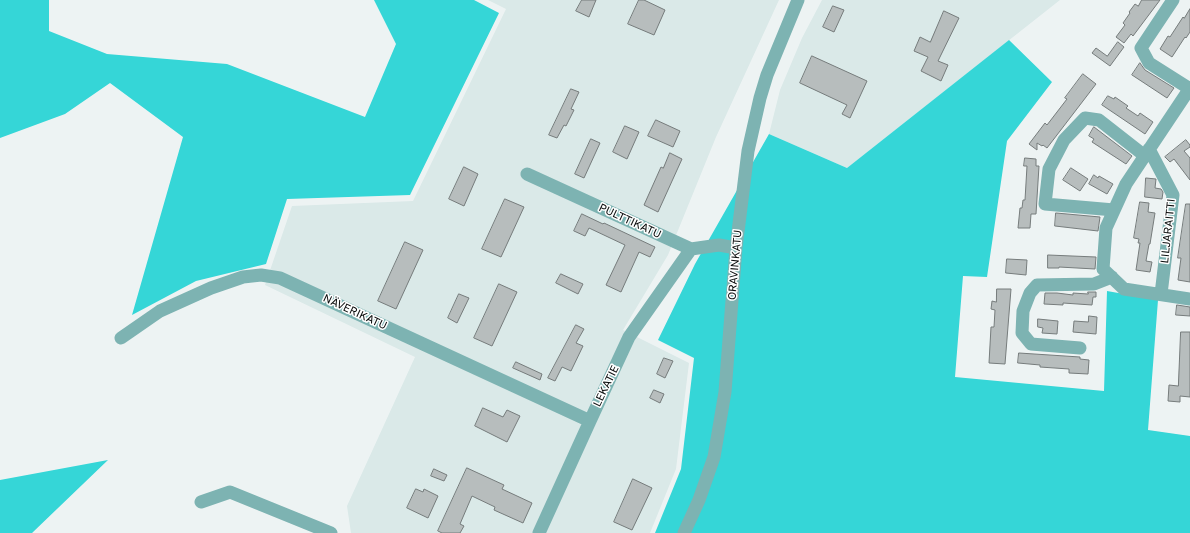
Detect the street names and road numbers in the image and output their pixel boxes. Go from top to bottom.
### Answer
street label: LILJARAITTI [1158,198,1178,264]
street label: PULTTIKATU [597,201,663,241]
street label: ORAVINKATU [725,229,745,301]
street label: NÄVERIKATU [321,291,389,333]
street label: LEKATIE [590,363,622,409]

